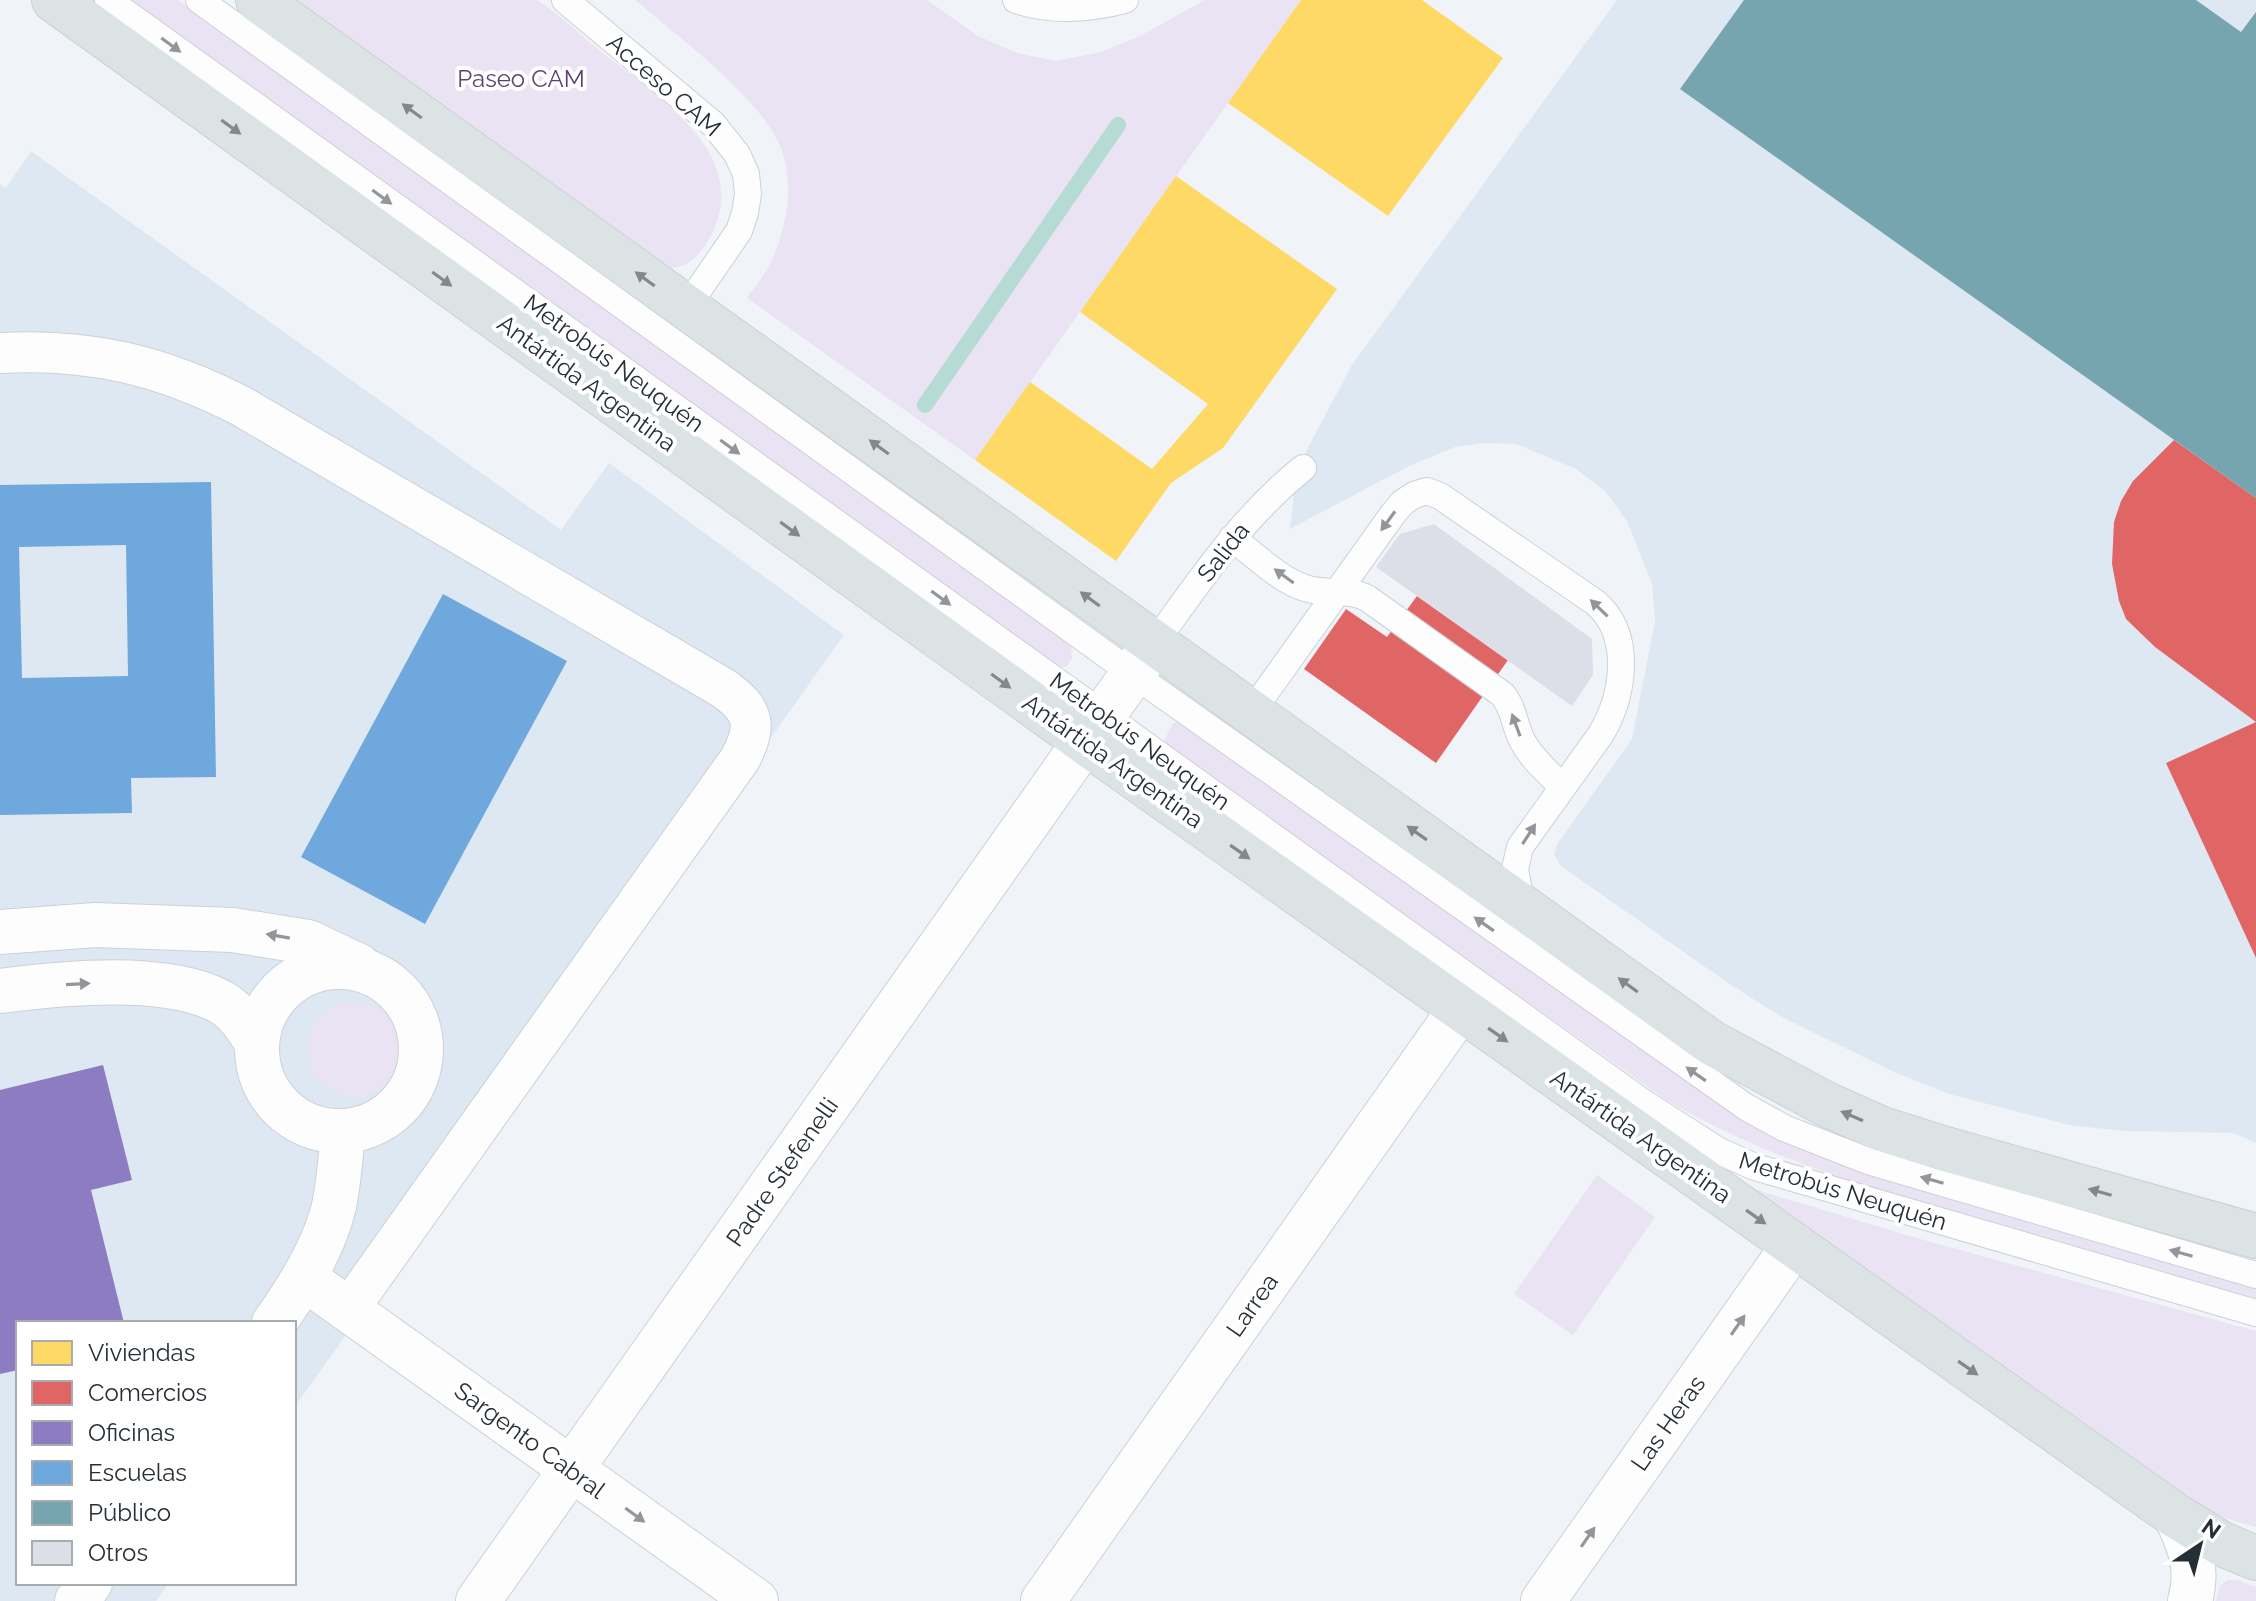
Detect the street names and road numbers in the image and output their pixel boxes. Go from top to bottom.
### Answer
street label: Acceso CAM [601,28,727,142]
street label: Metrobús Neuquén [518,288,710,438]
street label: Antártida Argentina [492,308,682,458]
street label: Salida [1191,517,1255,587]
street label: Metrobús Neuquén [1044,666,1236,816]
street label: Antártida Argentina [1017,688,1209,834]
street label: Antártida Argentina [1545,1063,1737,1209]
street label: Padre Stefenelli [720,1092,844,1252]
street label: Metrobús Neuquén [1736,1146,1950,1236]
street label: Larrea [1220,1268,1284,1342]
street label: Las Heras [1625,1370,1711,1476]
street label: Sargento Cabral [449,1376,611,1505]

